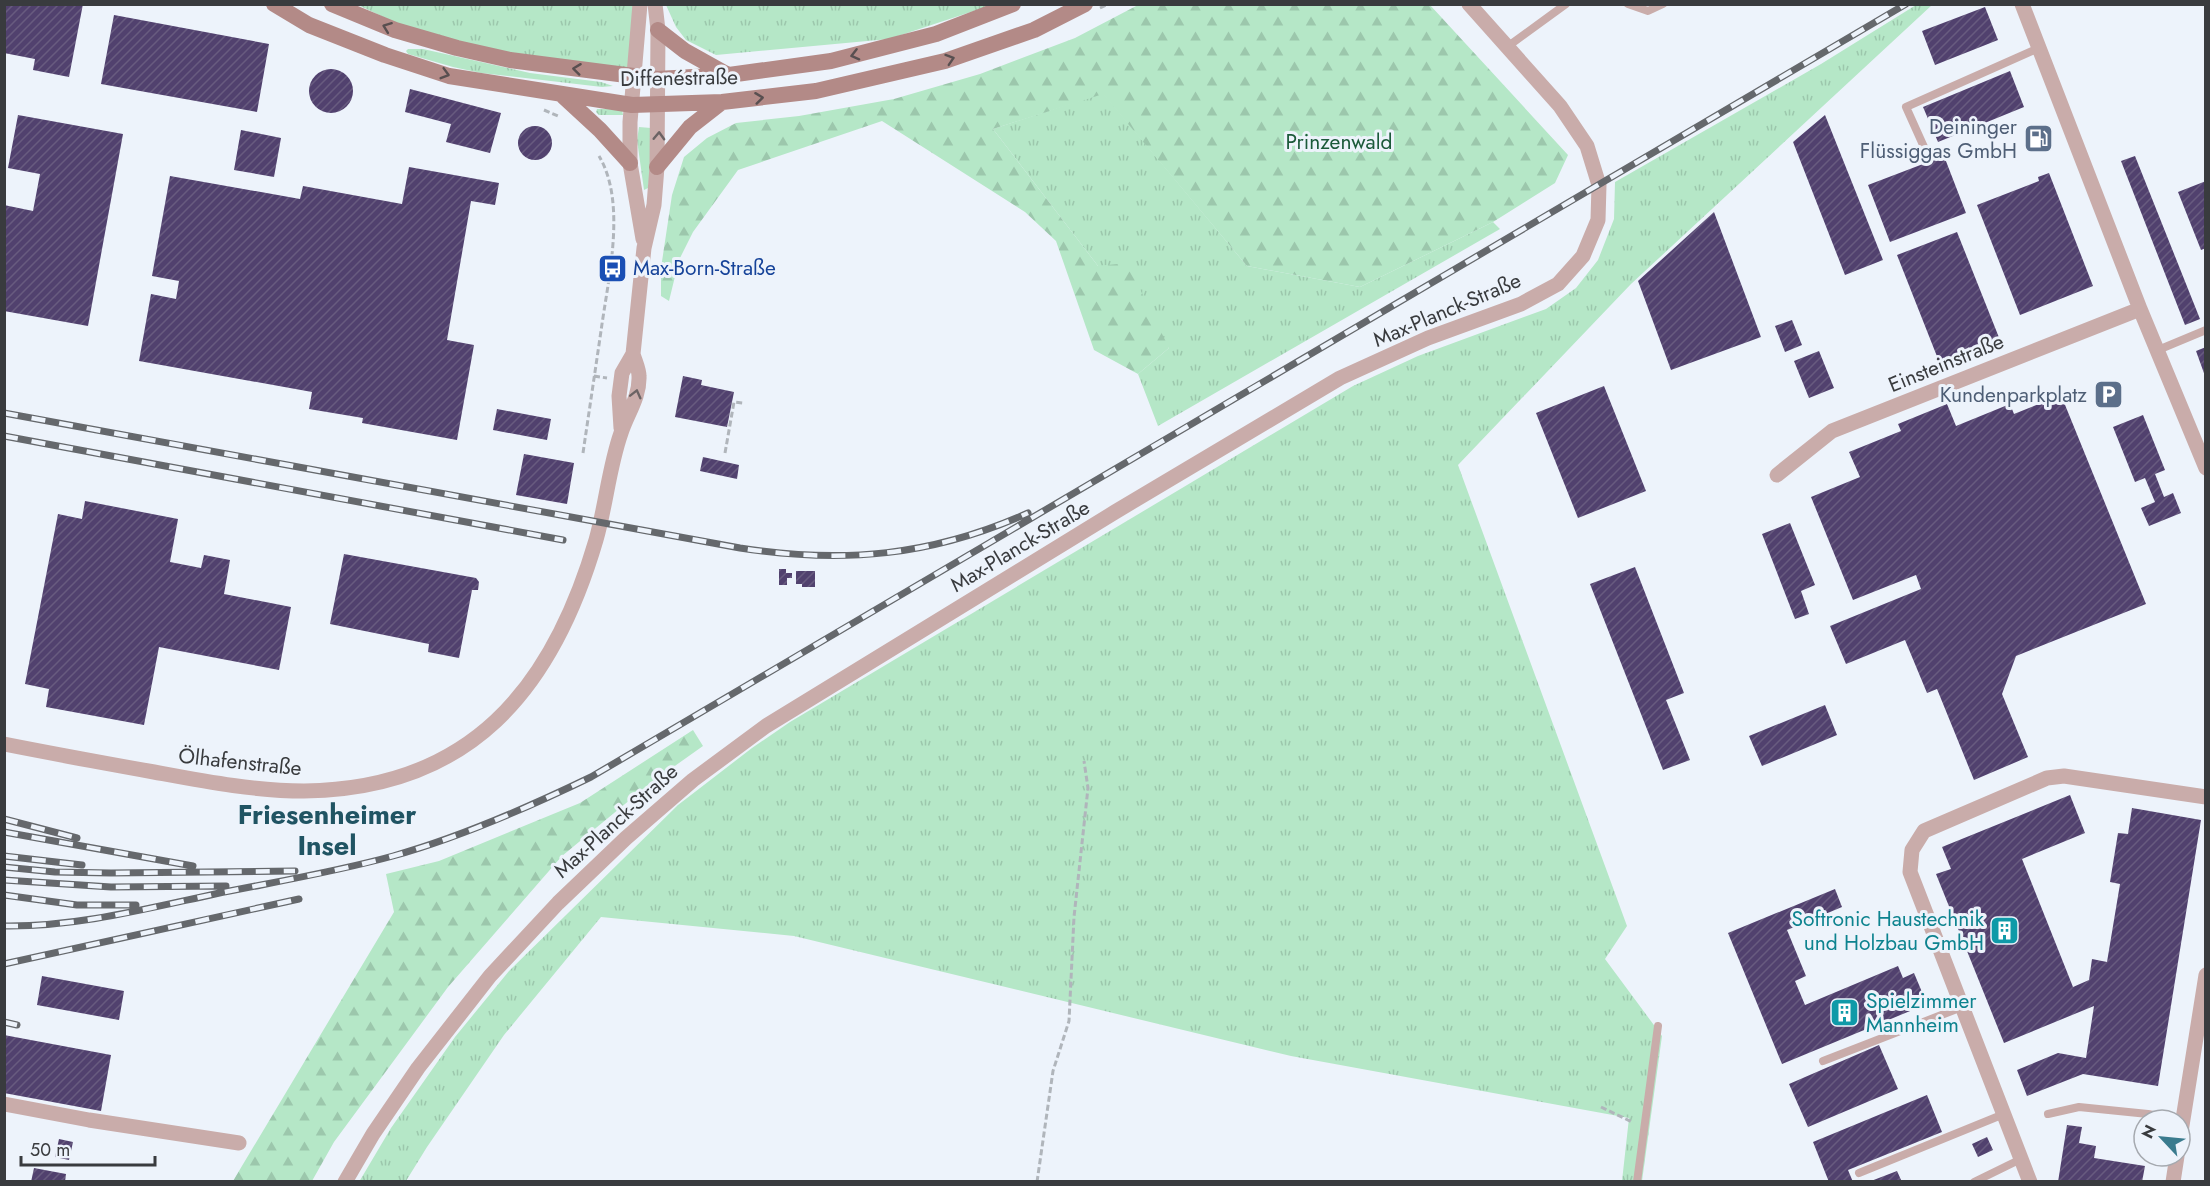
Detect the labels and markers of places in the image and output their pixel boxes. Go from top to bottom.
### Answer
place label: Deininger Flüssiggas GmbH [1860,112,2018,166]
fuel station icon: Deininger Flüssiggas GmbH [2022,123,2054,155]
bus stop icon: Max-Born-Straße [596,252,628,284]
place label: Max-Born-Straße [633,253,776,283]
parking icon: Kundenparkplatz [2092,379,2124,411]
place label: Kundenparkplatz [1940,380,2087,410]
place label: Softronic Haustechnik und Holzbau GmbH [1792,904,1985,958]
building icon: Softronic Haustechnik und Holzbau GmbH [1989,915,2021,947]
place label: Spielzimmer Mannheim [1866,986,1977,1040]
building icon: Spielzimmer Mannheim [1829,997,1861,1029]

